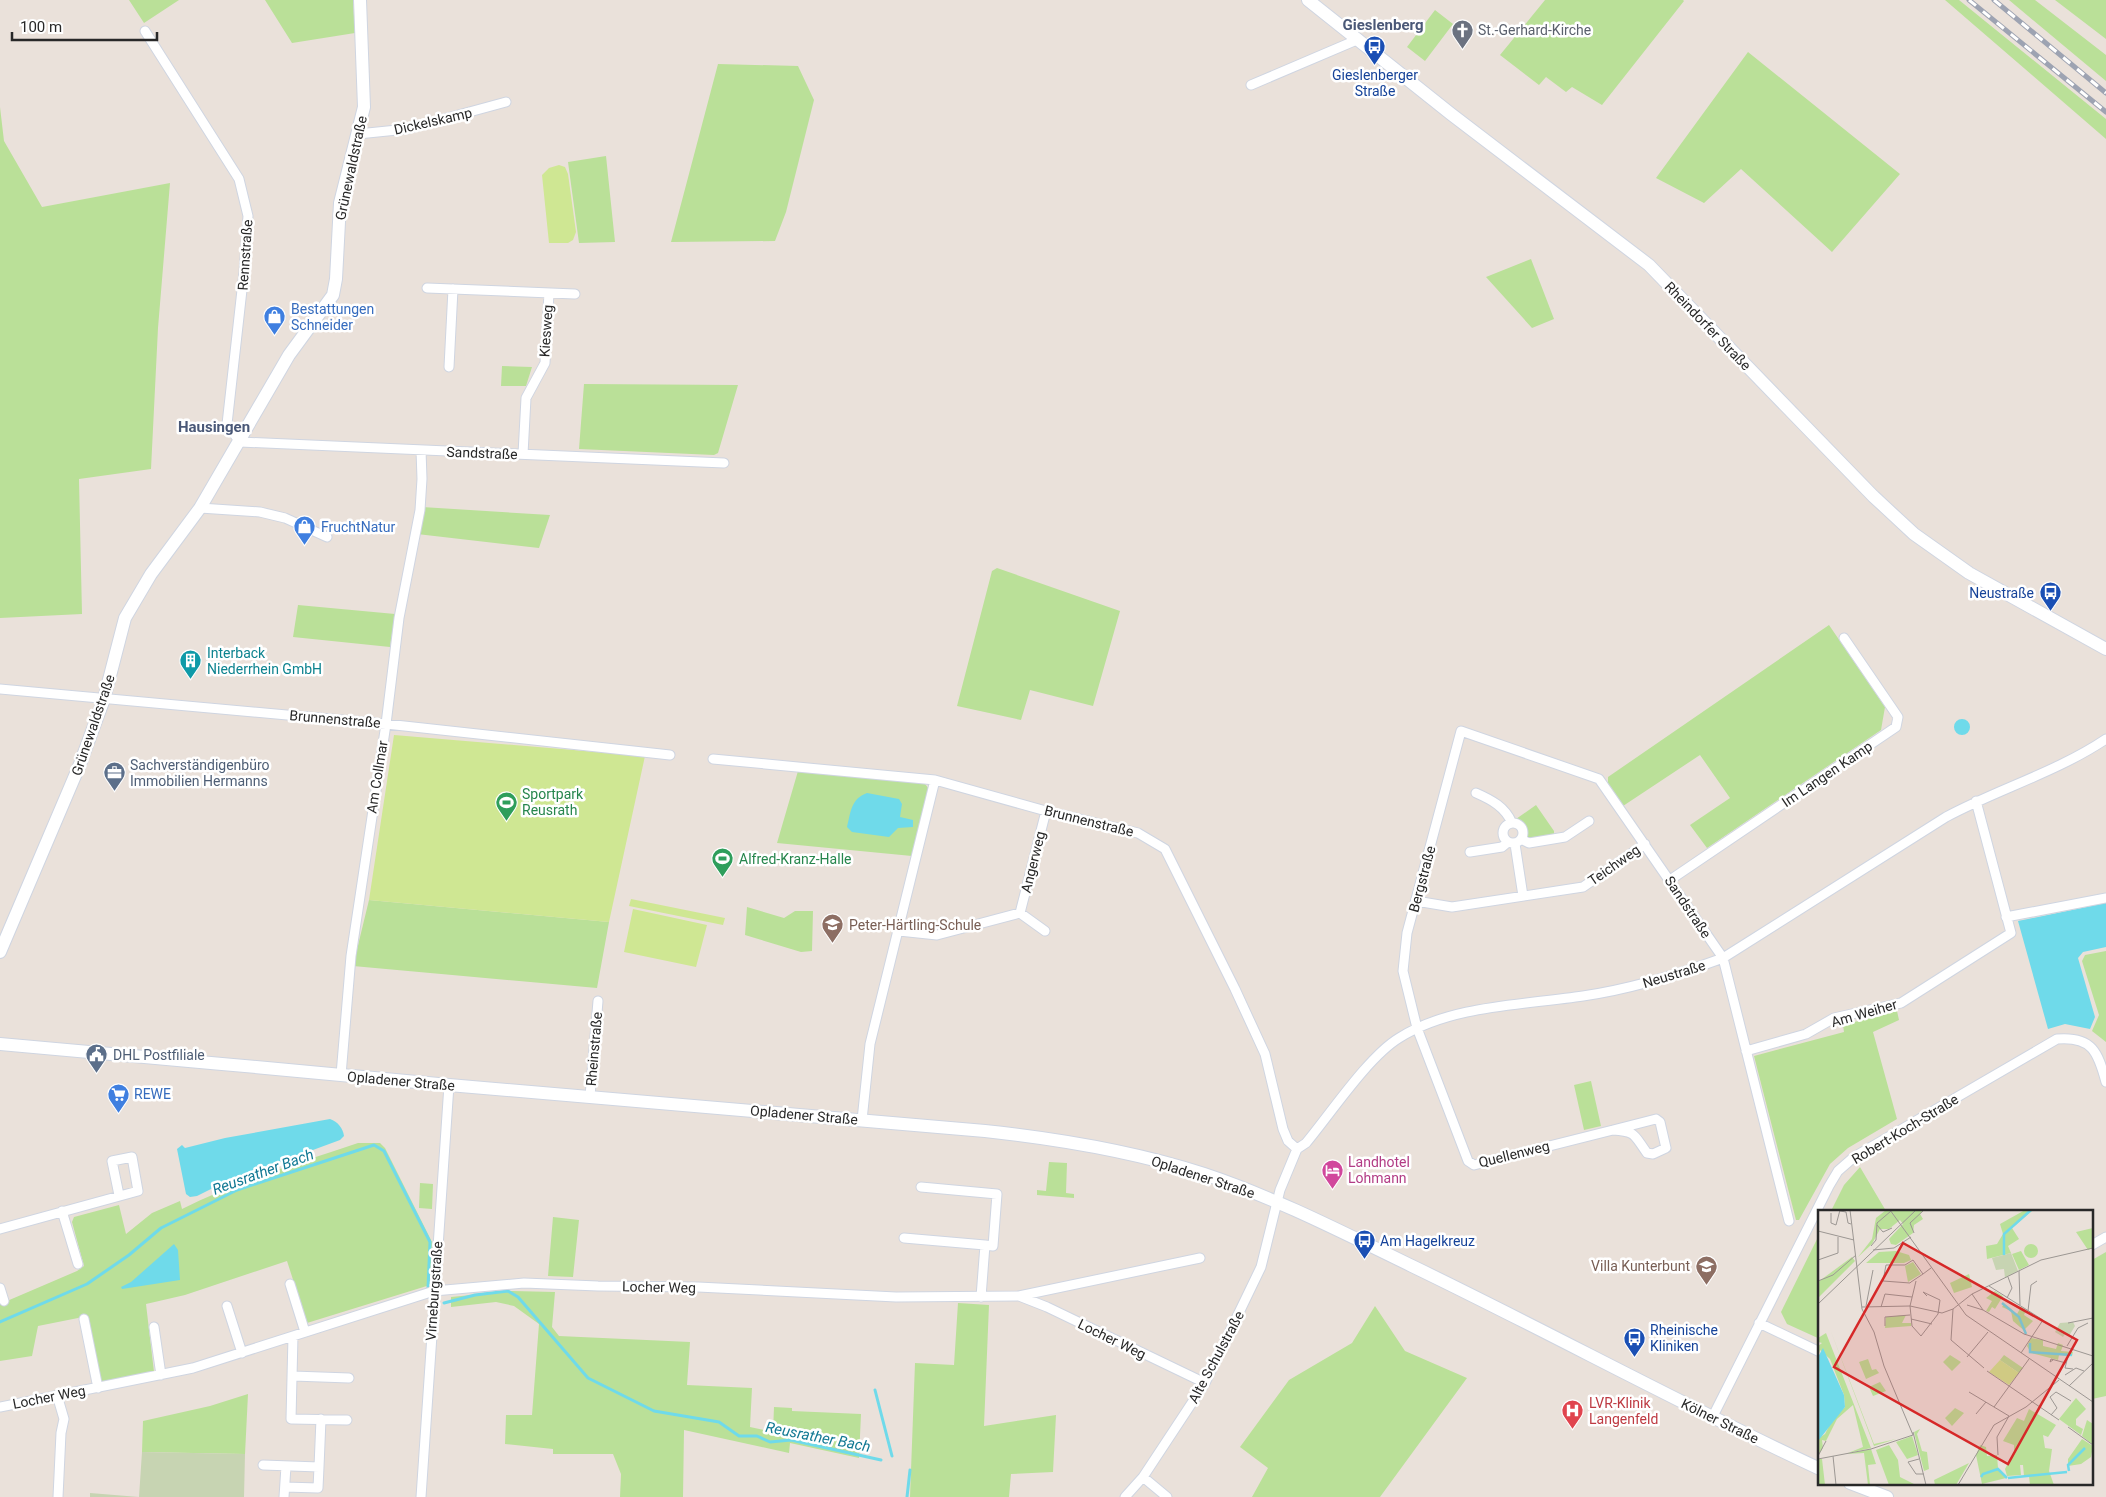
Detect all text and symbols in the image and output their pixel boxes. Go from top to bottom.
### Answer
scale bar [12,10,158,42]
district label: Gieslenberg [1343,16,1423,34]
text: 100 m [20,18,62,36]
church icon: St.-Gerhard-Kirche [1450,18,1474,49]
place label: St.-Gerhard-Kirche [1478,22,1591,38]
bus stop icon: Gieslenberger Straße [1363,35,1387,66]
place label: Gieslenberger Straße [1332,67,1418,99]
street label: Dickelskamp [392,104,474,138]
street label: Grünewaldstraße [332,114,370,222]
street label: Rennstraße [235,219,255,291]
street label: Rheindorfer Straße [1662,278,1754,374]
place label: Bestattungen Schneider [291,301,374,333]
street label: Kiesweg [536,304,556,358]
shop icon: Bestattungen Schneider [263,305,287,336]
district label: Hausingen [178,418,250,436]
street label: Sandstraße [446,444,518,462]
shop icon: FruchtNatur [293,515,317,546]
place label: FruchtNatur [321,519,396,535]
bus stop icon: Neustraße [2038,581,2062,612]
place label: Neustraße [1969,585,2034,601]
place label: Interback Niederrhein GmbH [207,645,322,677]
building icon: Interback Niederrhein GmbH [179,649,203,680]
street label: Grünewaldstraße [68,672,118,778]
street label: Brunnenstraße [289,707,381,731]
street label: Im Langen Kamp [1779,738,1875,810]
street label: Am Collmar [363,739,391,815]
place label: Sachverständigenbüro Immobilien Hermanns [130,757,269,789]
office icon: Sachverständigenbüro Immobilien Hermanns [102,761,126,792]
place label: Sportpark Reusrath [522,786,584,818]
sports icon: Sportpark Reusrath [494,790,518,821]
street label: Brunnenstraße [1043,802,1135,840]
street label: Angerweg [1018,830,1048,894]
street label: Teichweg [1585,841,1643,889]
street label: Bergstraße [1405,844,1439,914]
sports icon: Alfred-Kranz-Halle [711,847,735,878]
place label: Alfred-Kranz-Halle [739,851,851,867]
street label: Sandstraße [1661,873,1715,941]
school or university icon: Peter-Härtling-Schule [821,913,845,944]
place label: Peter-Härtling-Schule [849,917,981,933]
street label: Neustraße [1641,957,1707,991]
street label: Am Weiher [1829,996,1899,1030]
street label: Rheinstraße [583,1011,605,1087]
public building icon: DHL Postfiliale [85,1043,109,1074]
place label: DHL Postfiliale [113,1047,205,1063]
street label: Opladener Straße [347,1068,455,1094]
supermarket icon: REWE [106,1082,130,1113]
place label: REWE [134,1086,171,1102]
street label: Robert-Koch-Straße [1849,1091,1961,1167]
street label: Opladener Straße [750,1102,858,1128]
street label: Quellenweg [1477,1137,1551,1171]
water label: Reusrather Bach [210,1145,316,1199]
street label: Opladener Straße [1149,1153,1257,1201]
place label: Landhotel Lohmann [1348,1154,1410,1186]
hotel icon: Landhotel Lohmann [1320,1158,1344,1189]
inset map [1818,1210,2094,1484]
bus stop icon: Am Hagelkreuz [1352,1229,1376,1260]
place label: Am Hagelkreuz [1380,1233,1475,1249]
street label: Virneburgstraße [423,1241,445,1341]
school or university icon: Villa Kunterbunt [1694,1254,1718,1285]
place label: Villa Kunterbunt [1591,1258,1690,1274]
street label: Locher Weg [622,1278,696,1296]
street label: Alte Schulstraße [1185,1308,1247,1406]
street label: Locher Weg [1075,1316,1149,1362]
place label: Rheinische Kliniken [1650,1322,1718,1354]
bus stop icon: Rheinische Kliniken [1622,1326,1646,1357]
street label: Locher Weg [11,1382,87,1412]
place label: LVR-Klinik Langenfeld [1589,1395,1658,1427]
street label: Kölner Straße [1679,1395,1761,1447]
hospital icon: LVR-Klinik Langenfeld [1561,1399,1585,1430]
water label: Reusrather Bach [764,1418,872,1456]

